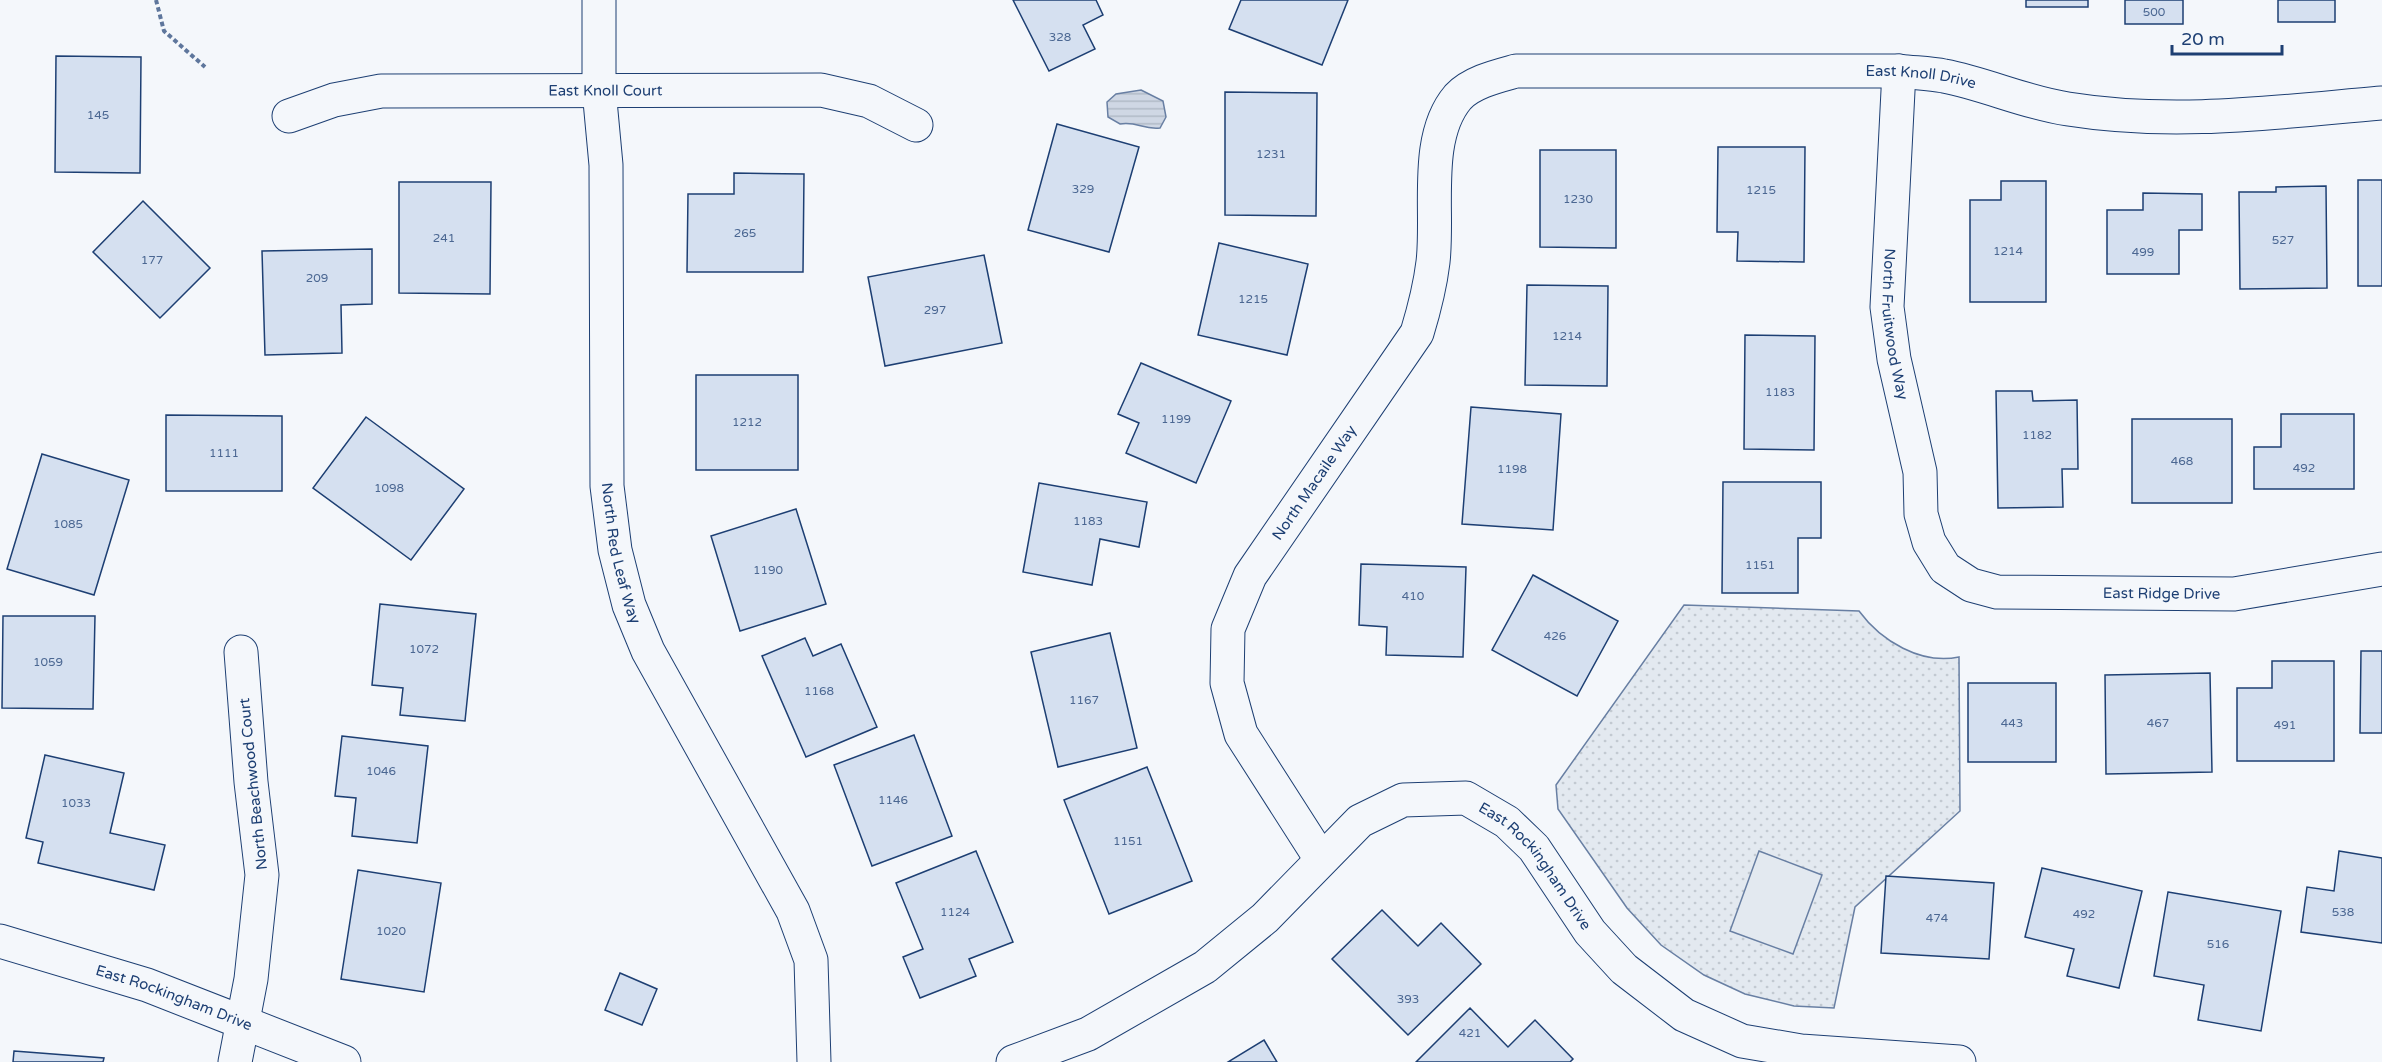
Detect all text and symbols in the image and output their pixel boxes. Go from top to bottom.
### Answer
house number: 500 [2143,5,2166,19]
scale bar [2172,18,2282,56]
text: 20 m [2181,28,2225,50]
house number: 328 [1049,30,1071,44]
street label: East Knoll Drive [1866,62,1978,92]
street label: East Knoll Court [548,81,663,100]
house number: 145 [87,108,109,122]
house number: 1231 [1256,147,1286,161]
house number: 329 [1072,182,1094,196]
house number: 1215 [1746,183,1776,197]
house number: 1230 [1563,192,1594,206]
house number: 265 [734,226,756,240]
house number: 241 [433,231,455,245]
house number: 527 [2272,233,2294,247]
house number: 1214 [1993,244,2024,258]
house number: 499 [2132,245,2154,259]
street label: North Fruitwood Way [1878,248,1912,402]
house number: 177 [141,253,163,267]
house number: 209 [306,271,328,285]
house number: 1215 [1238,292,1268,306]
house number: 297 [924,303,946,317]
house number: 1214 [1552,329,1583,343]
house number: 1183 [1765,385,1795,399]
house number: 1199 [1161,412,1191,426]
house number: 1212 [732,415,762,429]
street label: North Macaile Way [1268,422,1360,544]
house number: 1182 [2022,428,2052,442]
house number: 1111 [209,446,239,460]
house number: 468 [2171,454,2193,468]
house number: 492 [2293,461,2315,475]
house number: 1198 [1497,462,1527,476]
house number: 1098 [374,481,404,495]
street label: North Red Leaf Way [598,482,645,626]
house number: 1183 [1073,514,1103,528]
house number: 1085 [53,517,83,531]
house number: 1151 [1745,558,1775,572]
house number: 1190 [753,563,784,577]
street label: East Ridge Drive [2103,584,2220,603]
house number: 410 [1402,589,1425,603]
house number: 426 [1544,629,1566,643]
house number: 1072 [409,642,439,656]
house number: 1059 [33,655,63,669]
house number: 1168 [804,684,834,698]
house number: 1167 [1069,693,1099,707]
street label: North Beachwood Court [235,697,271,871]
house number: 443 [2001,716,2023,730]
house number: 467 [2147,716,2169,730]
house number: 491 [2274,718,2296,732]
house number: 1046 [366,764,396,778]
house number: 1146 [878,793,908,807]
house number: 1033 [61,796,91,810]
street label: East Rockingham Drive [1476,798,1595,933]
house number: 1151 [1113,834,1143,848]
house number: 1124 [940,905,971,919]
house number: 538 [2332,905,2354,919]
house number: 492 [2073,907,2095,921]
house number: 474 [1926,911,1949,925]
house number: 1020 [376,924,407,938]
house number: 516 [2207,937,2229,951]
street label: East Rockingham Drive [94,961,255,1034]
house number: 393 [1397,992,1419,1006]
house number: 421 [1459,1026,1481,1040]

